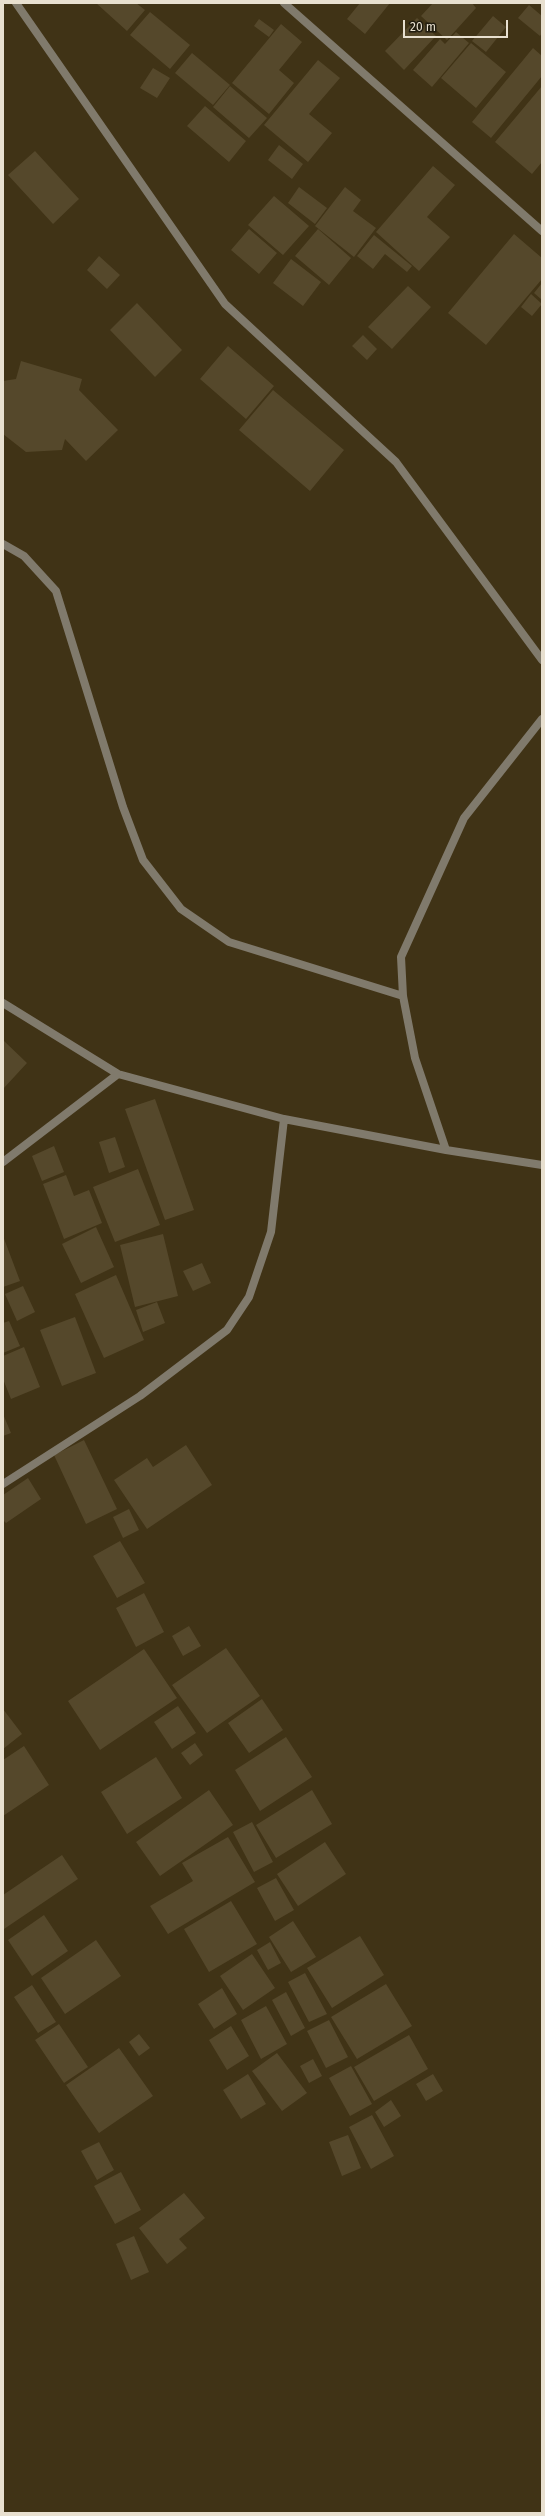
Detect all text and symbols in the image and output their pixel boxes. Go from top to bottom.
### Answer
scale bar [405,12,510,38]
text: 20 m [410,20,436,34]

